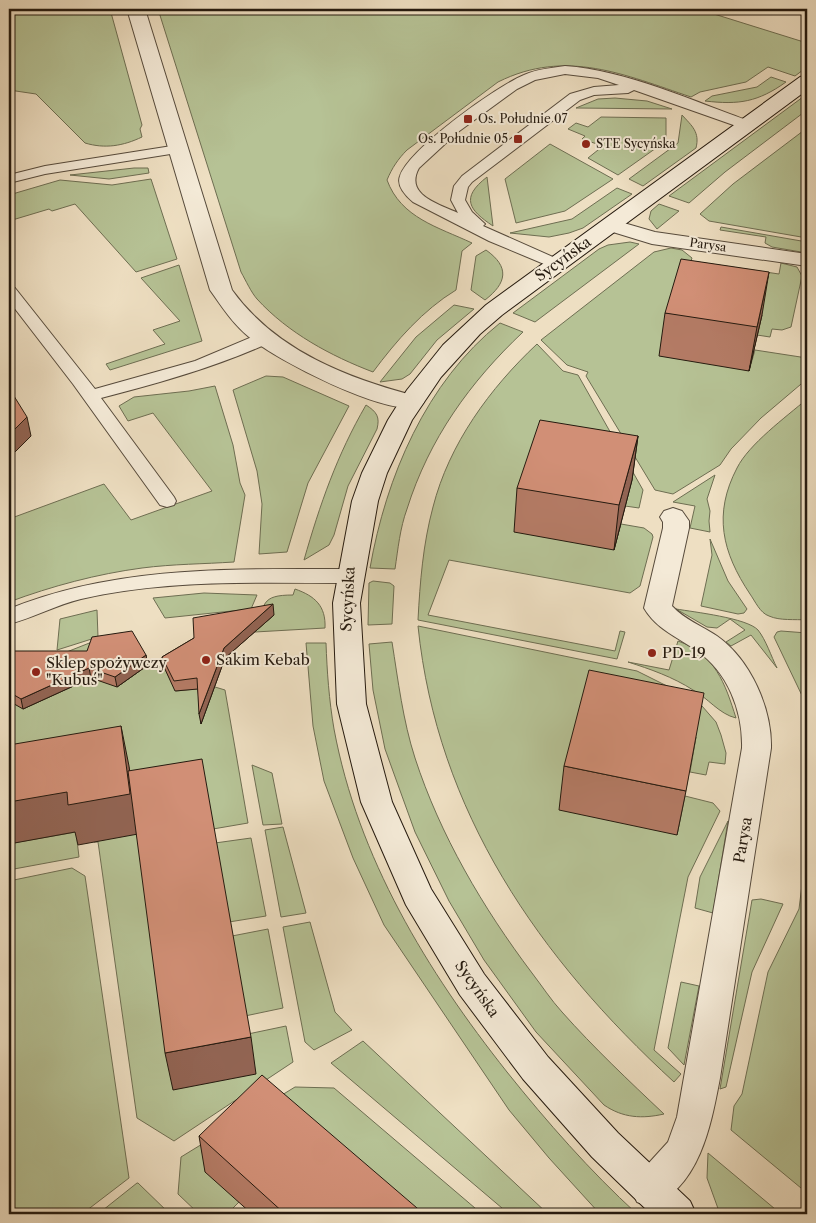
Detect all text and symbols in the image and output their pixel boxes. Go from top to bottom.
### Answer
place label: Os. Południe 07 [478,111,568,126]
marker: Os. Południe 07 [462,113,474,125]
place label: Os. Południe 05 [418,131,508,146]
marker: Os. Południe 05 [512,133,524,145]
place label: STE Sycyńska [596,136,676,151]
marker: STE Sycyńska [580,138,592,150]
street label: Sycyńska [531,232,595,285]
street label: Parysa [689,234,728,255]
street label: Sycyńska [336,566,359,632]
place label: PD-19 [662,643,706,662]
marker: PD-19 [646,647,658,659]
place label: Sakim Kebab [216,650,310,669]
place label: Sklep spożywczy "Kubuś" [46,653,167,689]
marker: Sakim Kebab [200,654,212,666]
marker: Sklep spożywczy "Kubuś" [30,666,42,678]
street label: Parysa [729,815,756,864]
street label: Sycyńska [451,957,504,1021]

